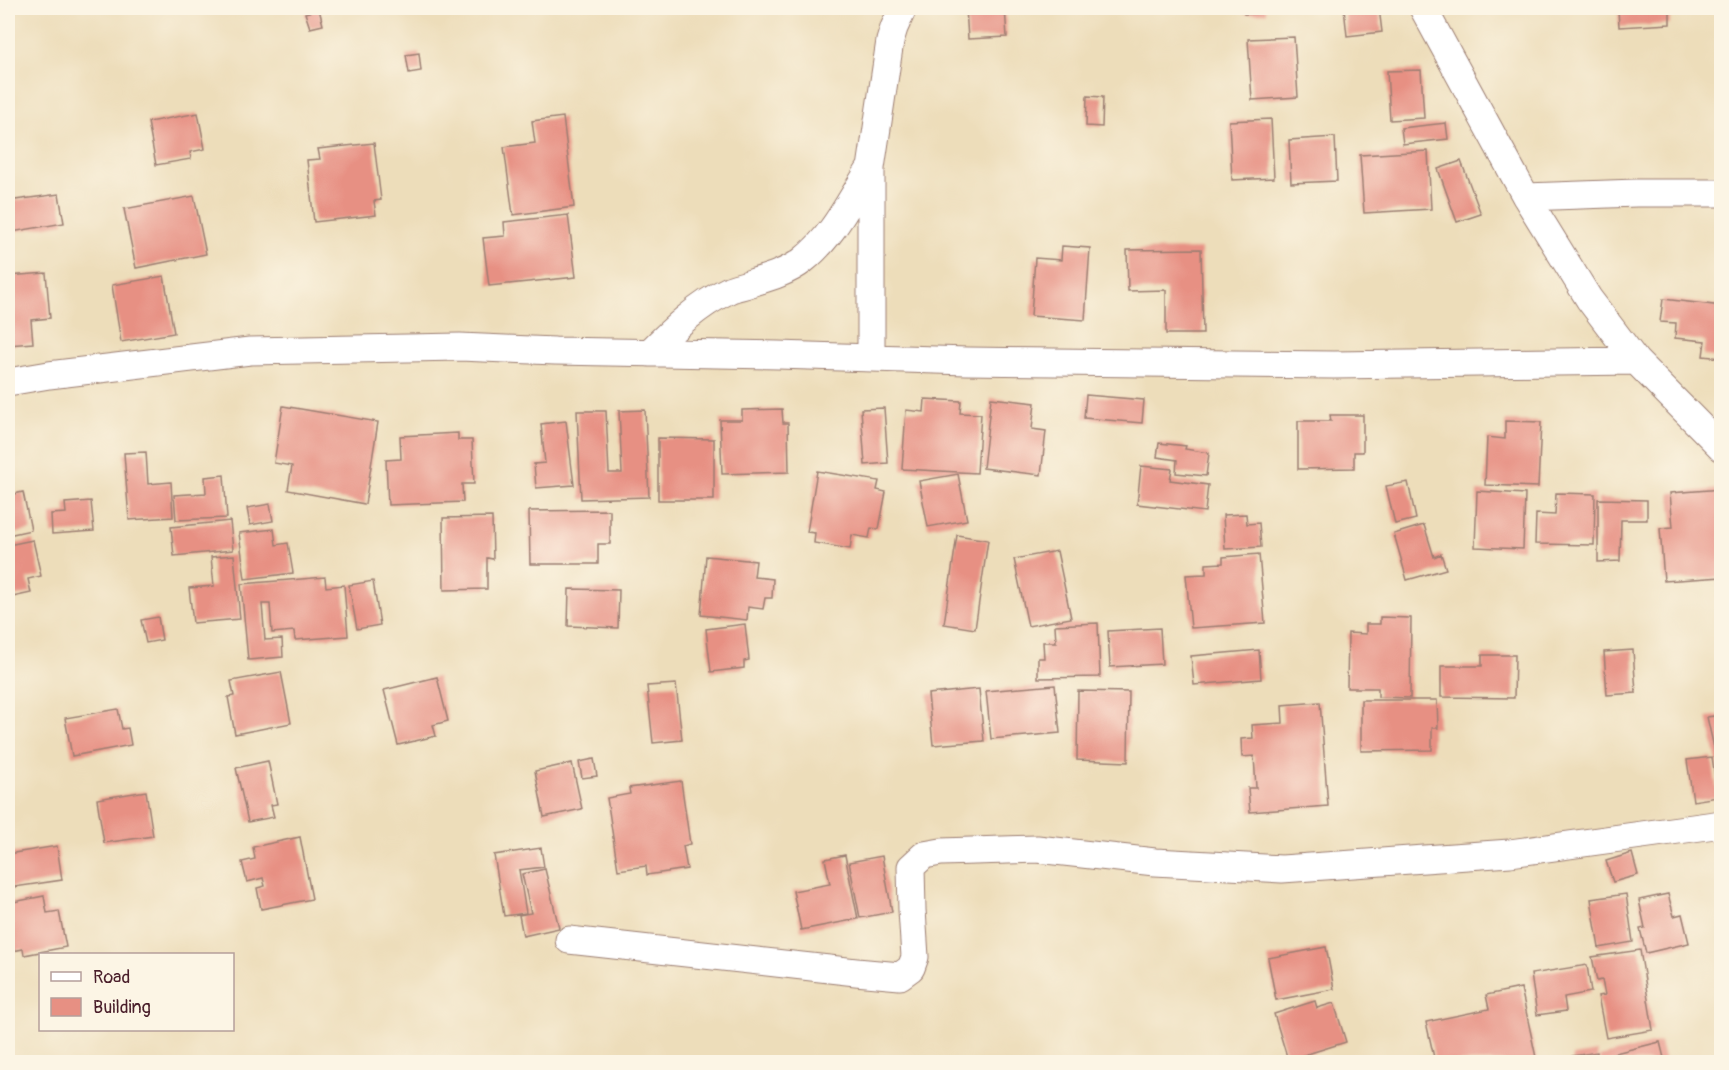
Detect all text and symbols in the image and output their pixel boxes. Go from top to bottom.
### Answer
legend [39,953,234,1031]
text: Road [93,966,130,989]
text: Building [93,996,151,1019]

